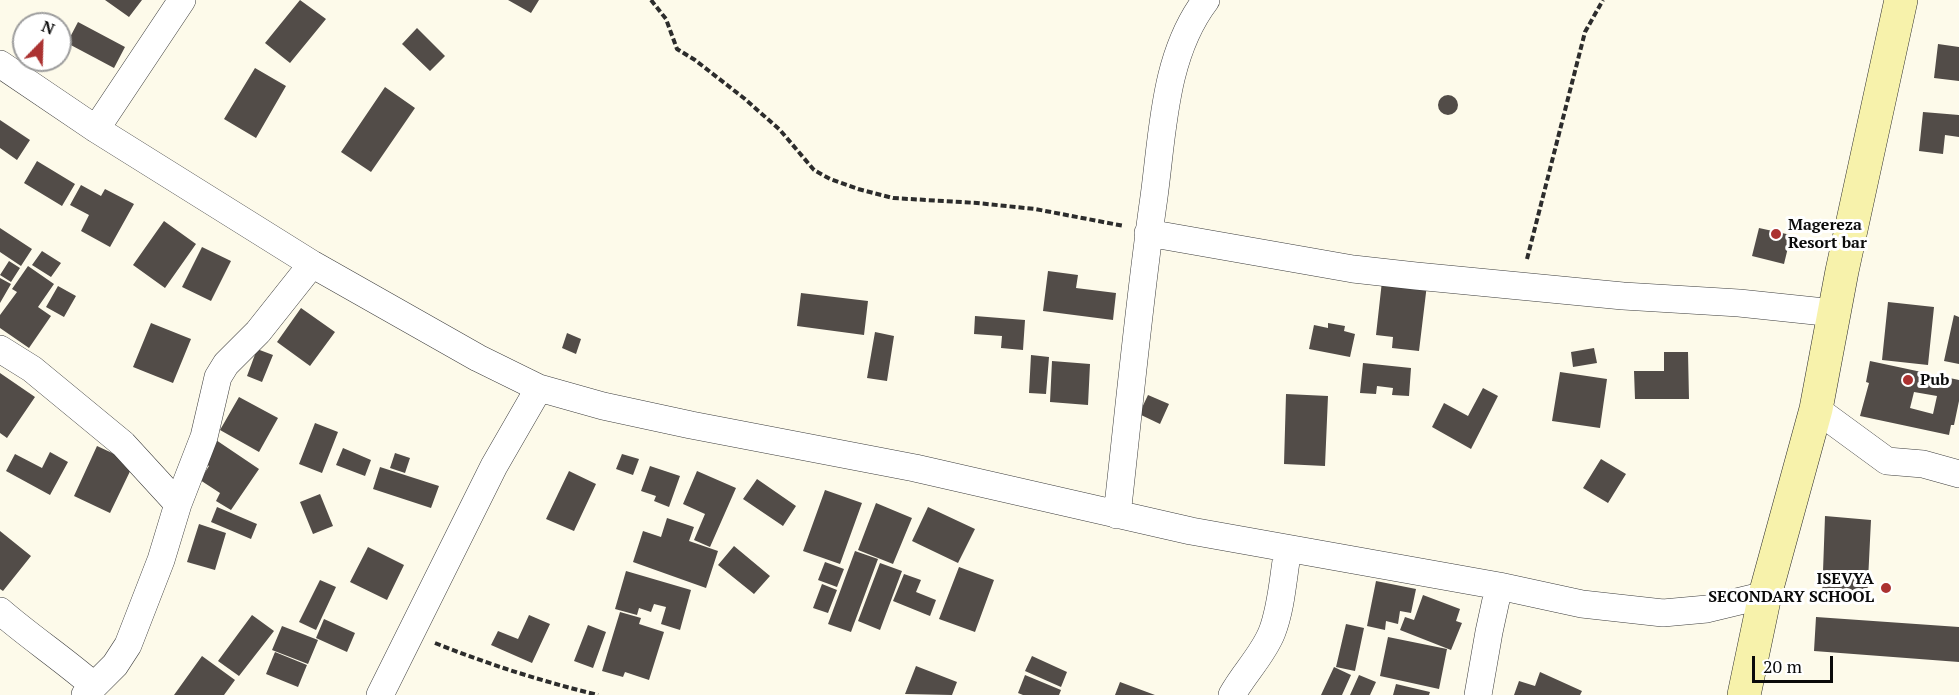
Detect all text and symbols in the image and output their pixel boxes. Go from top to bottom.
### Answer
north arrow [12,12,72,72]
text: N [38,15,58,40]
place label: Magereza Resort bar [1788,215,1867,253]
marker: Magereza Resort bar [1769,227,1783,241]
place label: Pub [1920,370,1950,390]
marker: Pub [1901,373,1915,387]
place label: ISEVYA SECONDARY SCHOOL [1708,569,1874,607]
marker: ISEVYA SECONDARY SCHOOL [1879,581,1893,595]
scale bar [1755,644,1836,682]
text: 20 m [1763,654,1802,678]

